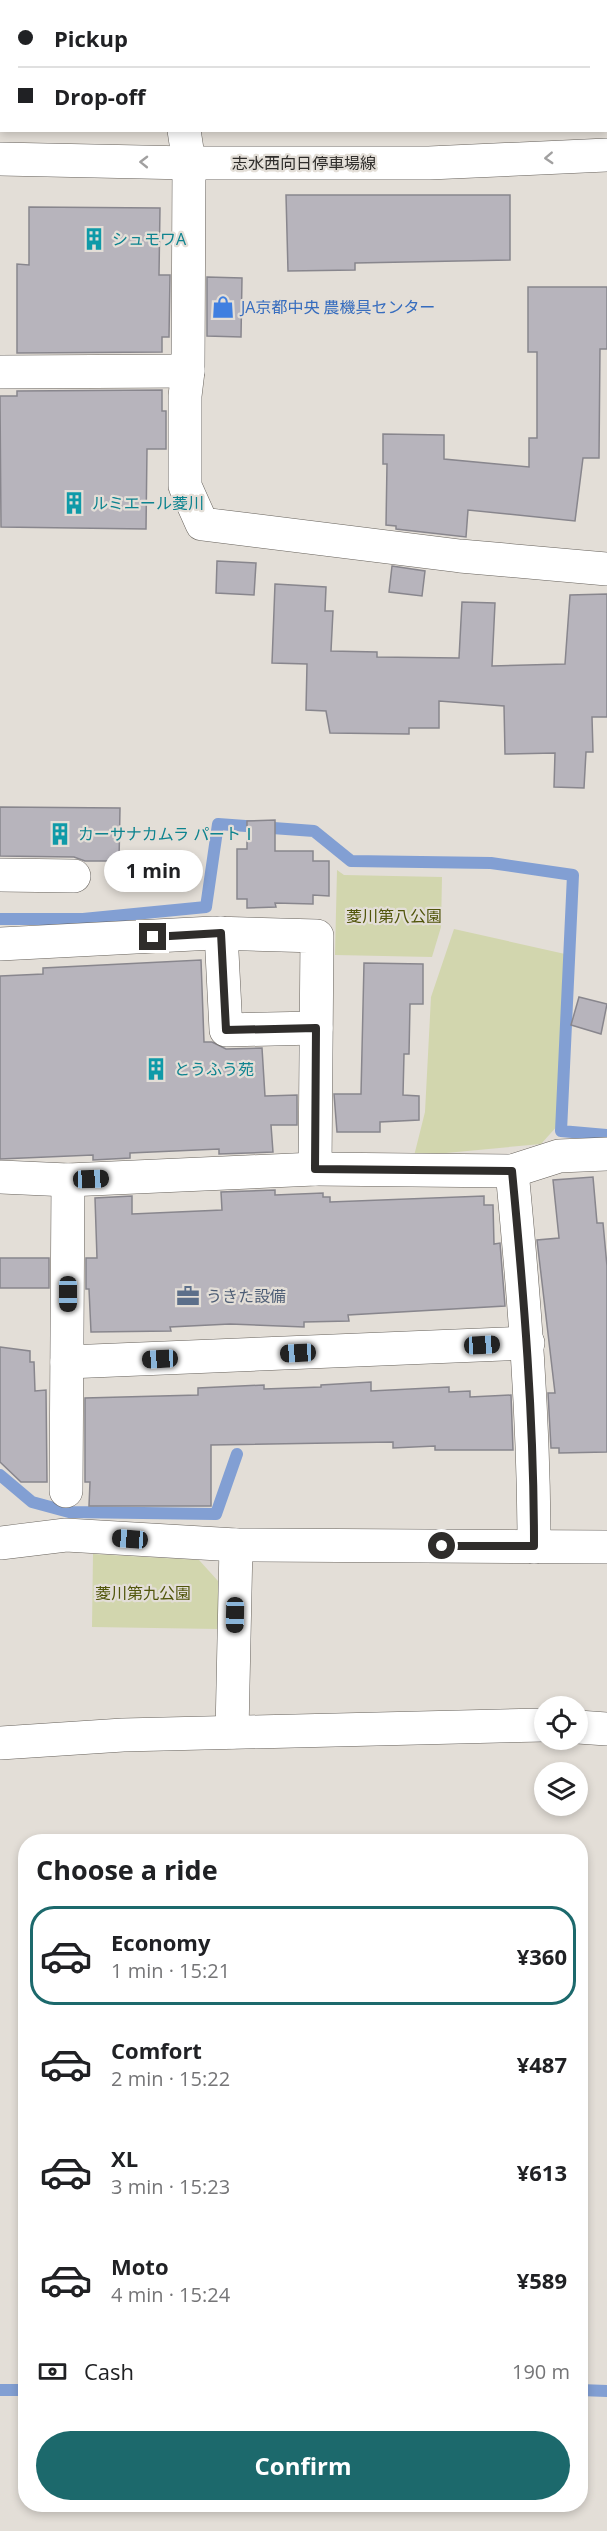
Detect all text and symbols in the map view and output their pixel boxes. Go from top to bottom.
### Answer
text: Pickup [54,23,128,53]
text: Drop-off [54,81,146,111]
one-way arrow [544,151,553,164]
street label: 志水西向日停車場線 [232,152,376,174]
one-way arrow [139,156,148,168]
building icon: シュモワA [81,226,107,252]
place label: シュモワA [112,228,187,250]
shop icon: JA京都中央 農機具センター [210,294,236,320]
place label: JA京都中央 農機具センター [239,296,436,318]
building icon: ルミエール菱川 [61,490,87,516]
place label: ルミエール菱川 [92,492,204,514]
building icon: カーサナカムラ パートⅠ [47,821,73,847]
place label: カーサナカムラ パートⅠ [78,823,257,845]
callout: 1 min [104,850,202,892]
text: 1 min [126,857,181,884]
park label: 菱川第八公園 [346,905,442,927]
route end [139,923,166,950]
building icon: とうふう苑 [143,1056,169,1082]
place label: とうふう苑 [174,1058,254,1080]
car [73,1169,109,1189]
car [59,1276,77,1312]
office icon: うきた設備 [175,1283,201,1309]
place label: うきた設備 [206,1285,286,1307]
car [464,1335,500,1355]
car [280,1343,316,1363]
car [142,1349,178,1369]
car [111,1529,149,1549]
route start [428,1532,455,1559]
park label: 菱川第九公園 [95,1582,191,1604]
car [226,1597,244,1633]
map controls [534,1696,588,1816]
button: locate [534,1696,588,1750]
button: layers [534,1762,588,1816]
text: Choose a ride [36,1851,218,1888]
text: Economy [111,1927,210,1957]
icon: car [39,1929,93,1983]
text: ¥360 [517,1941,567,1971]
text: 1 min · 15:21 [111,1957,230,1984]
text: Comfort [111,2035,202,2065]
icon: car [39,2037,93,2091]
text: ¥487 [517,2049,567,2079]
text: 2 min · 15:22 [111,2065,230,2092]
text: XL [111,2143,138,2173]
icon: car [39,2145,93,2199]
text: ¥613 [517,2157,567,2187]
text: 3 min · 15:23 [111,2173,230,2200]
text: Moto [111,2251,169,2281]
icon: car [39,2253,93,2307]
text: ¥589 [517,2265,567,2295]
text: 4 min · 15:24 [111,2281,230,2308]
icon: cash [36,2355,69,2388]
text: Cash [84,2356,134,2386]
text: 190 m [512,2358,570,2385]
button: Confirm [36,2431,570,2500]

